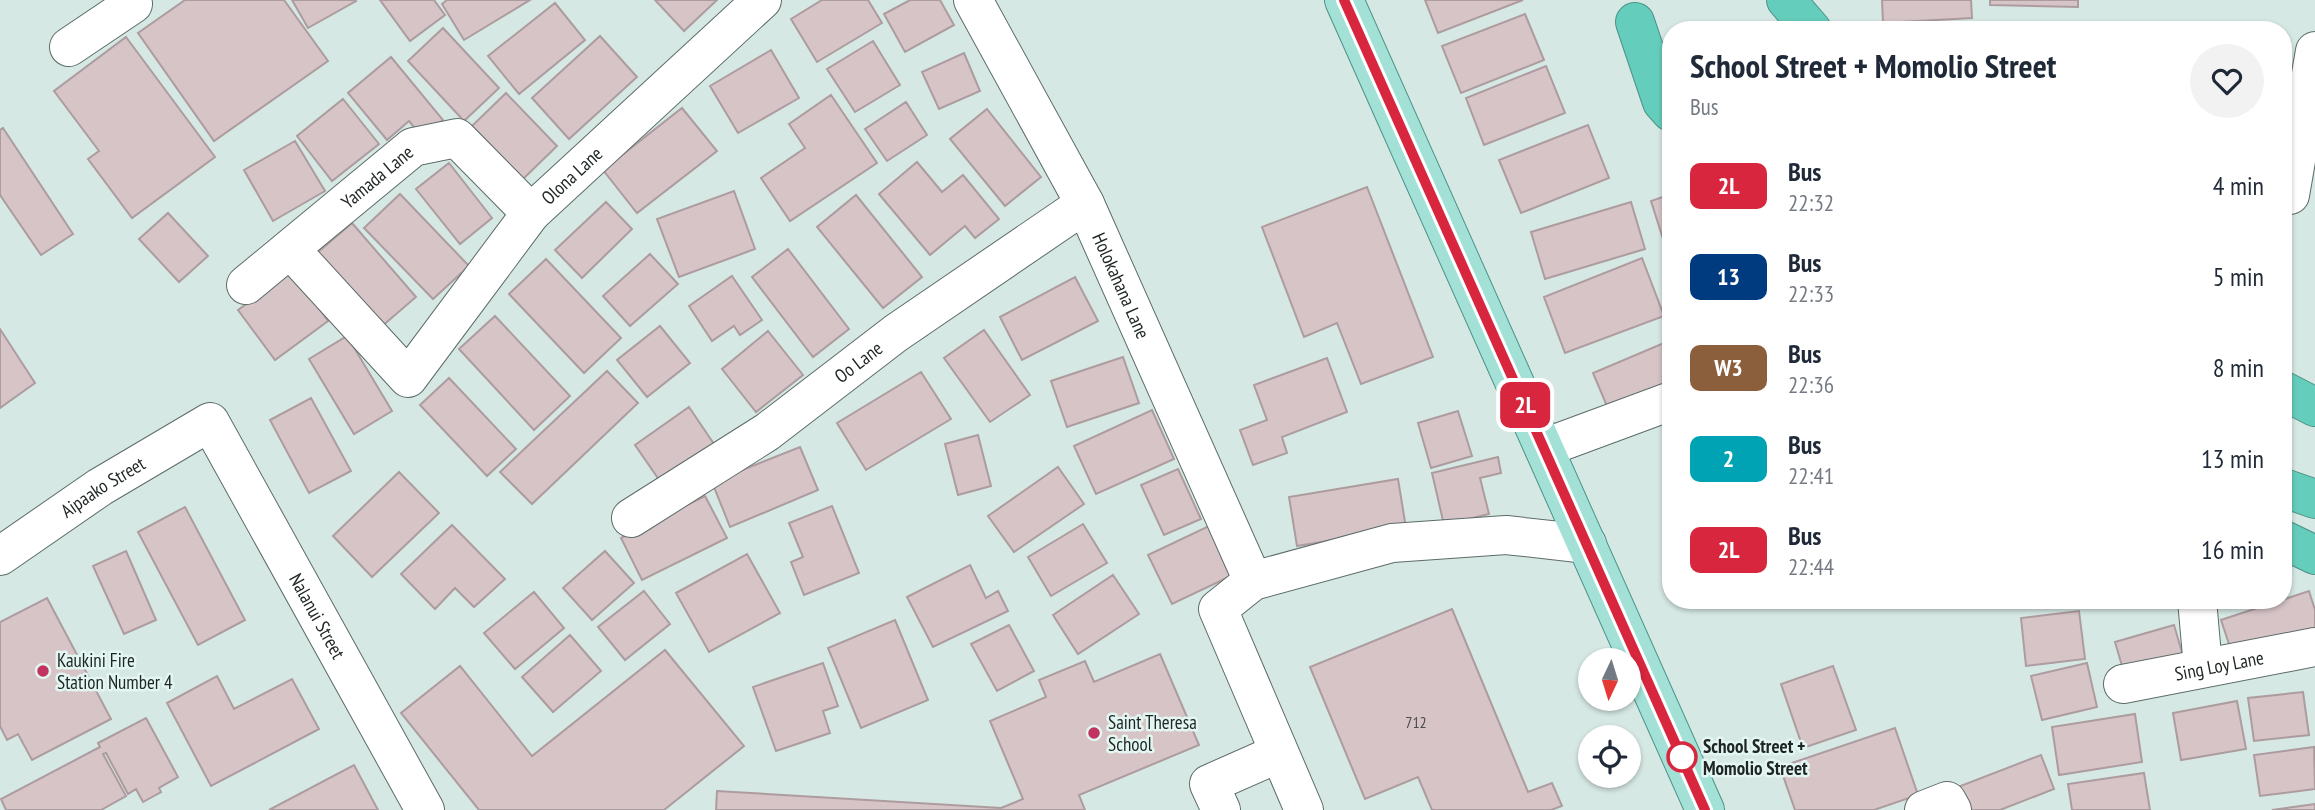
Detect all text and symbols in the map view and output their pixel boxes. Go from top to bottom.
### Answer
text: School Street + Momolio Street [1690,44,2056,87]
button: heart [2190,44,2264,118]
text: Bus [1690,92,1719,121]
street label: Yamada Lane [336,140,418,213]
street label: Olona Lane [536,141,607,210]
text: Bus [1788,155,1821,188]
text: 4 min [2213,169,2264,202]
text: 2L [1718,170,1739,201]
text: 22:32 [1788,188,1834,217]
street label: Holokahana Lane [1087,229,1155,342]
text: Bus [1788,246,1821,279]
text: 5 min [2213,260,2264,293]
text: 13 [1717,261,1740,292]
text: 22:33 [1788,279,1834,308]
street label: Oo Lane [830,336,887,388]
text: Bus [1788,337,1821,370]
text: 8 min [2213,351,2264,384]
text: W3 [1714,352,1743,383]
text: 22:36 [1788,370,1834,399]
line badge: 2L [1494,382,1556,428]
text: 2L [1514,389,1536,420]
text: Bus [1788,428,1821,461]
text: 13 min [2201,442,2264,475]
text: 2 [1723,443,1734,474]
street label: Aipaako Street [56,451,150,523]
text: 22:41 [1788,461,1834,490]
text: Bus [1788,519,1821,552]
text: 16 min [2201,533,2264,566]
text: 2L [1718,534,1739,565]
text: 22:44 [1788,552,1834,581]
street label: Nalanui Street [284,569,351,664]
street label: Sing Loy Lane [2173,645,2266,686]
place label: Kaukini Fire Station Number 4 [57,648,173,694]
north arrow [1578,648,1642,710]
map controls [1578,648,1641,788]
marker: Kaukini Fire Station Number 4 [35,663,51,679]
place label: Saint Theresa School [1108,710,1197,756]
house number: 712 [1405,712,1427,732]
marker: Saint Theresa School [1086,725,1102,741]
button: locate [1578,725,1641,788]
place label: School Street + Momolio Street [1703,734,1808,780]
marker: School Street + Momolio Street [1667,742,1697,772]

